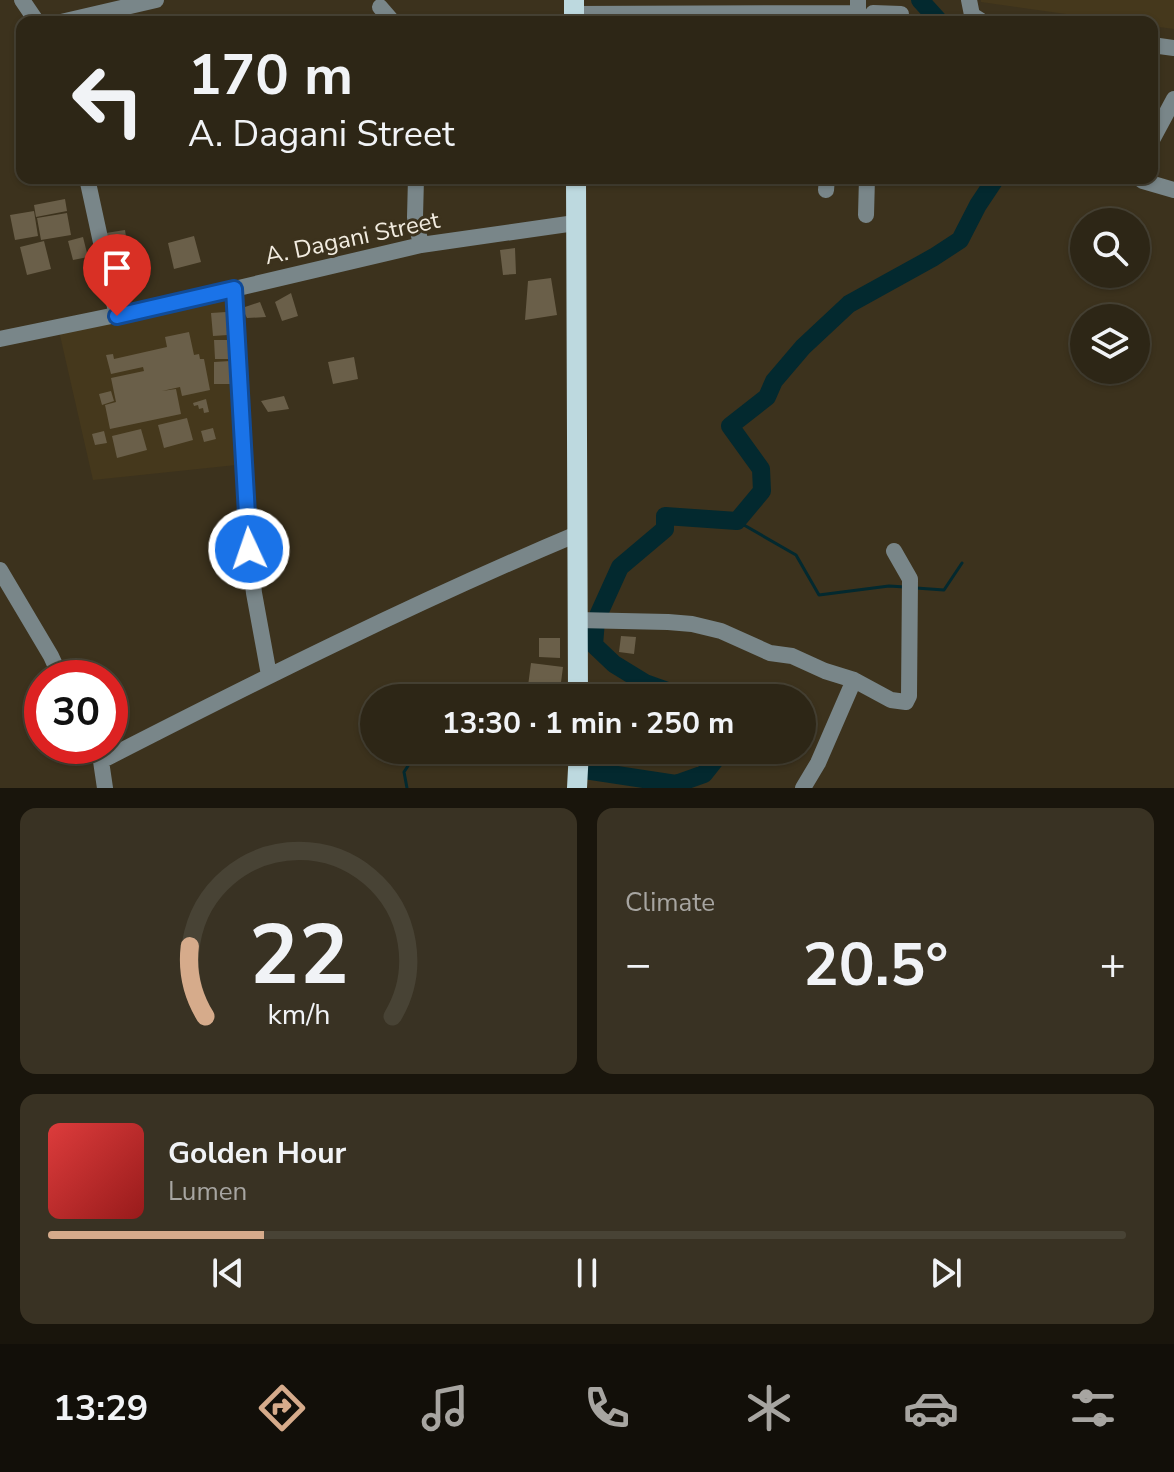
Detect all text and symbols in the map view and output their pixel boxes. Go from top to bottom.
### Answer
text: 170 m [188,37,353,114]
icon: left [56,48,160,152]
text: A. Dagani Street [188,110,455,159]
street label: A. Dagani Street [262,204,443,272]
map controls [1070,208,1150,384]
button: search [1070,208,1150,288]
pin [83,234,151,316]
icon: arrive [95,246,139,290]
button: layers [1070,304,1150,384]
position arrow [207,507,291,591]
speed limit sign: 30 [24,660,128,764]
text: 13:30 · 1 min · 250 m [442,703,734,744]
text: Climate [625,885,715,920]
text: 22 [249,899,348,1012]
text: 20.5° [803,924,948,1006]
text: − [625,935,651,995]
text: + [1100,935,1126,995]
text: km/h [267,995,330,1034]
text: Golden Hour [168,1133,346,1174]
text: Lumen [168,1174,247,1209]
icon: previous [206,1251,250,1295]
icon: pause [565,1251,609,1295]
icon: next [924,1251,968,1295]
icon: directions [254,1380,310,1436]
icon: music [417,1380,473,1436]
icon: phone [579,1380,635,1436]
icon: climate [741,1380,797,1436]
icon: car [903,1380,959,1436]
icon: filters [1065,1380,1121,1436]
text: 13:29 [53,1384,148,1433]

